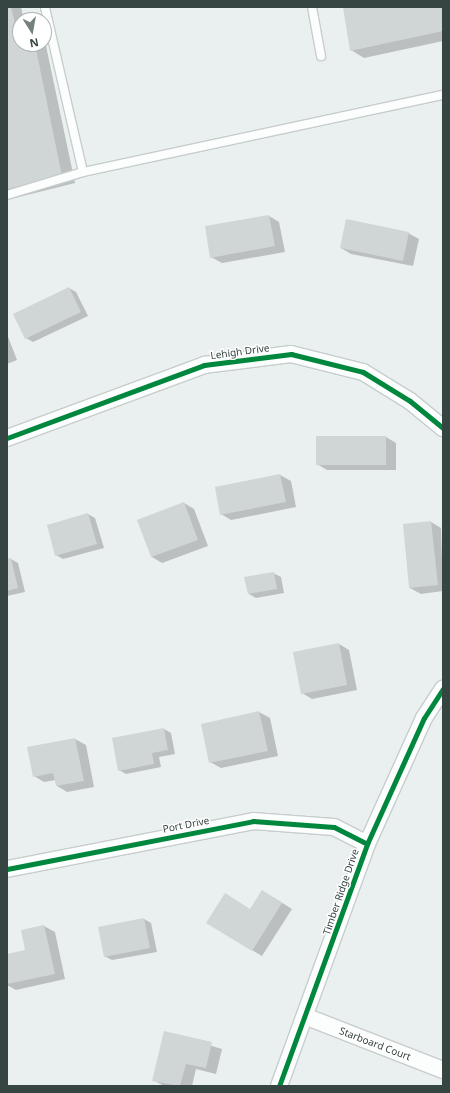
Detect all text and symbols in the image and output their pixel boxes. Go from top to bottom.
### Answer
north arrow [12,12,52,52]
text: N [28,35,40,52]
street label: Lehigh Drive [210,342,270,362]
street label: Port Drive [162,815,210,835]
street label: Timber Ridge Drive [321,847,361,937]
street label: Starboard Court [338,1025,412,1063]

